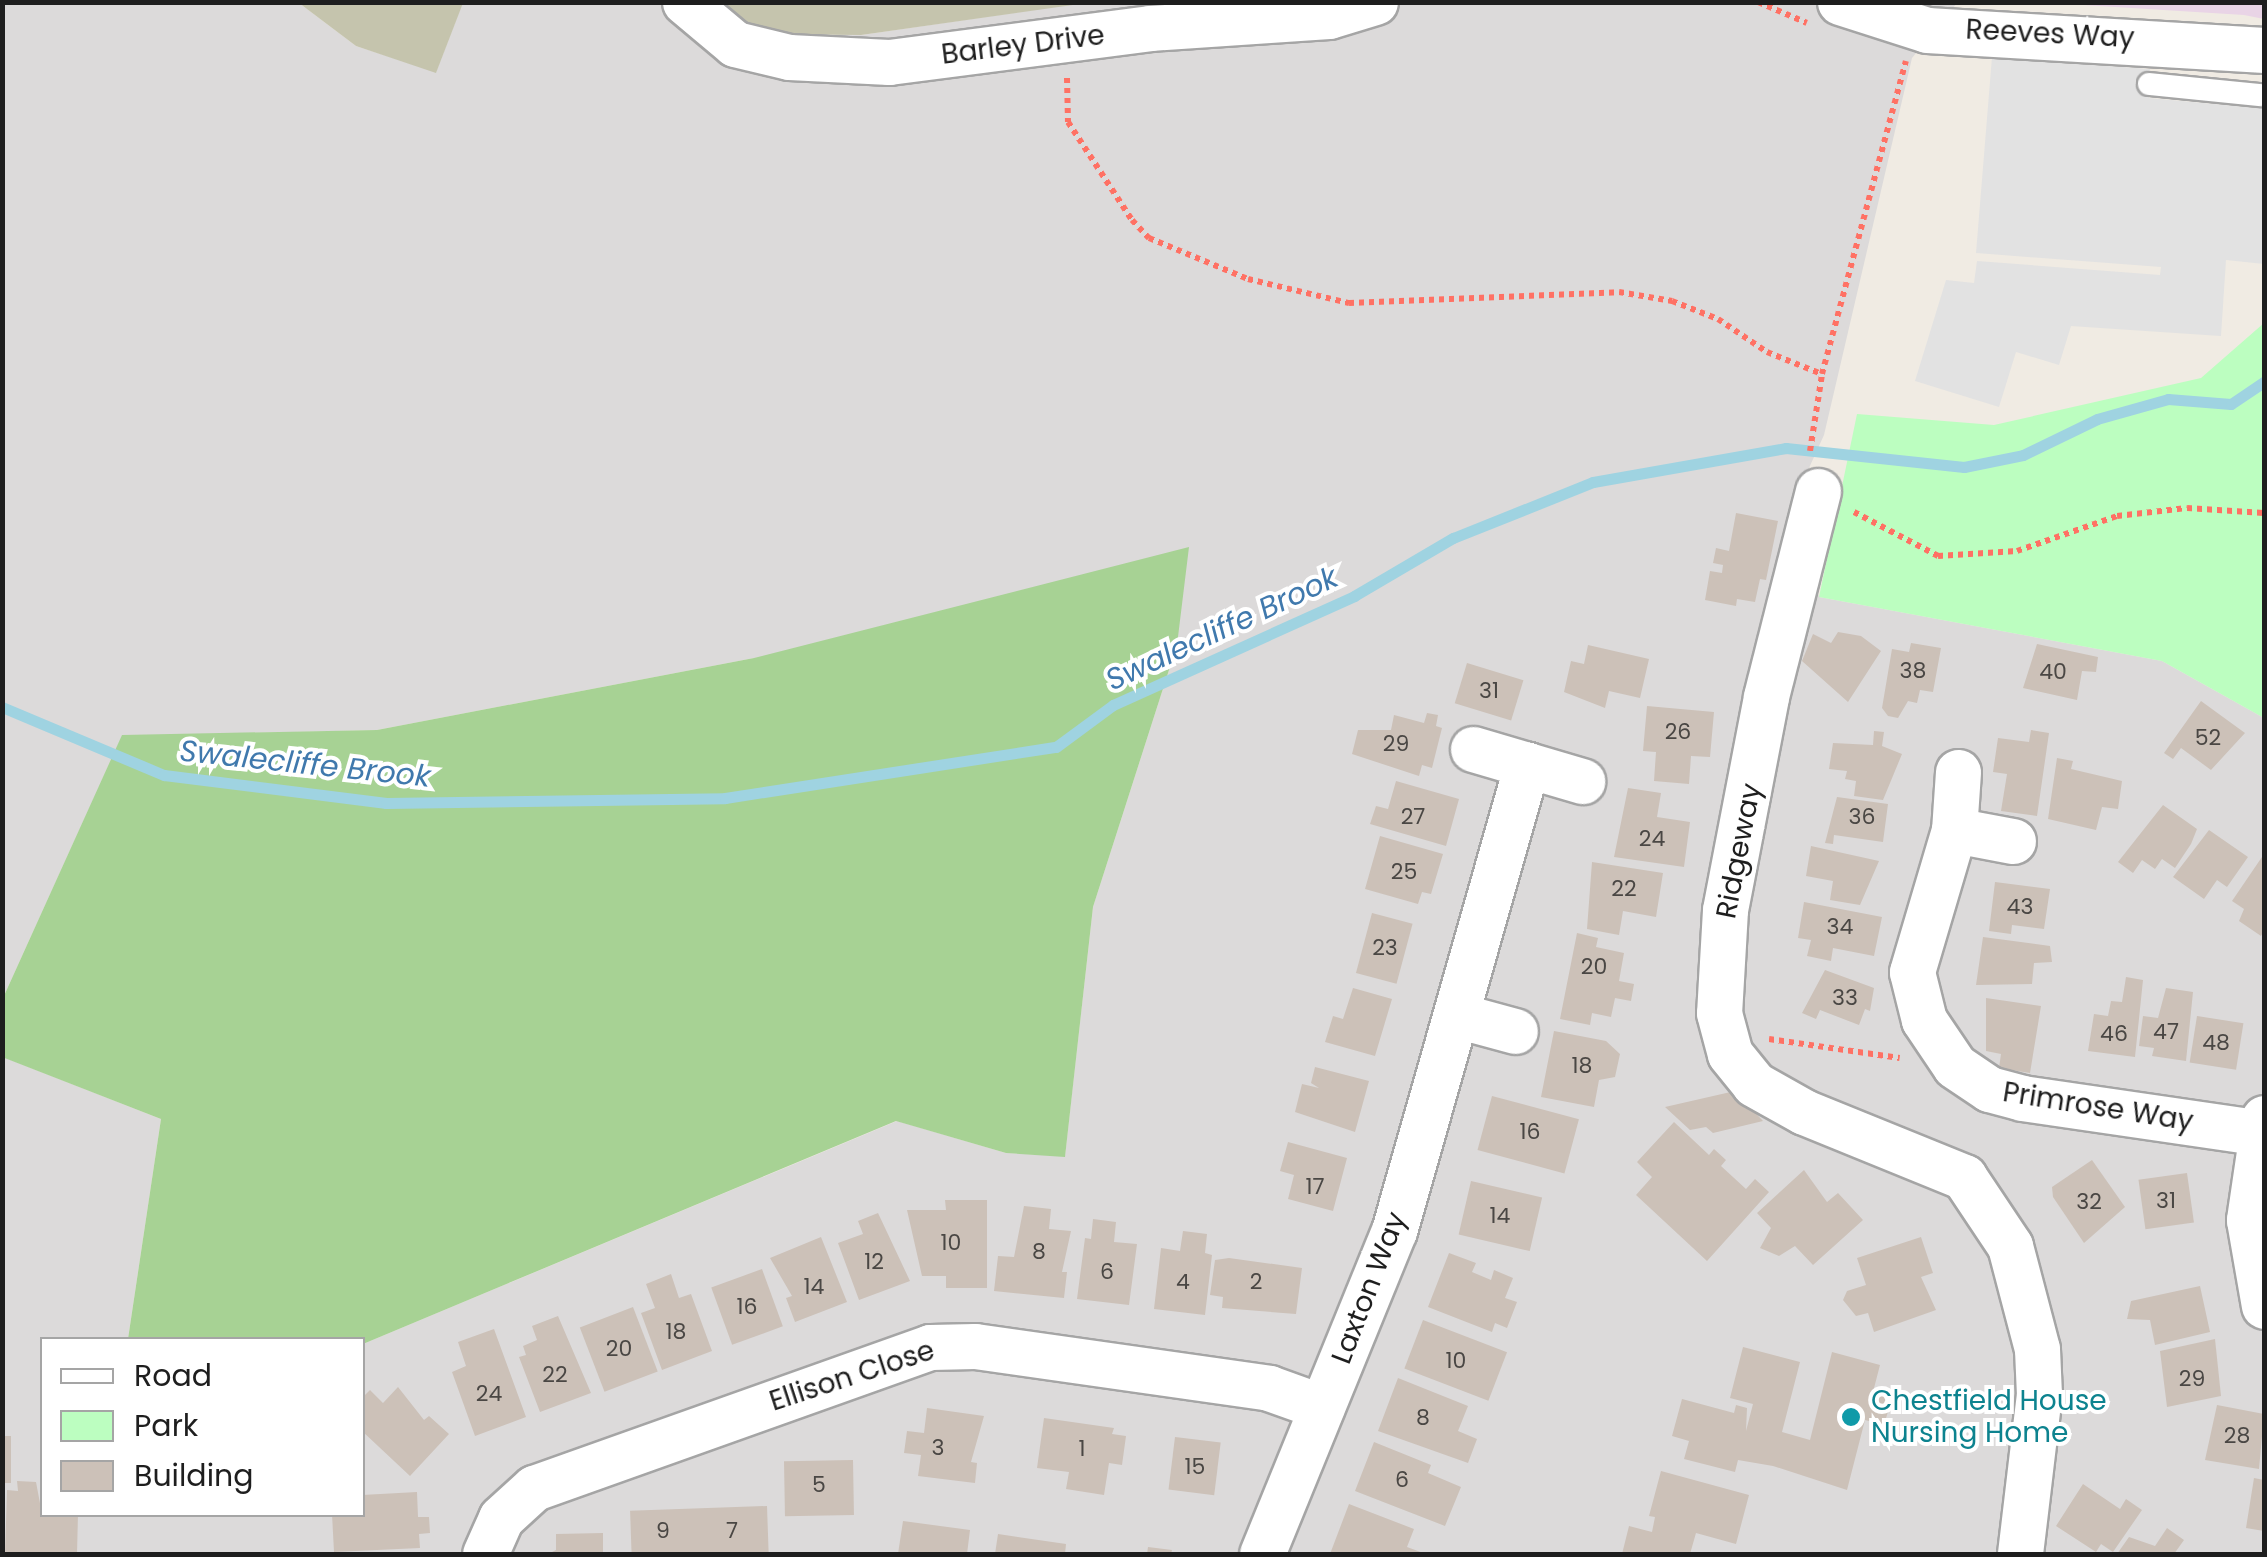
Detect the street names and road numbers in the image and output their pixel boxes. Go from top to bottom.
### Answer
street label: Reeves Way [1965,13,2135,55]
street label: Barley Drive [939,18,1107,72]
street label: Ridgeway [1709,781,1769,921]
street label: Primrose Way [2000,1075,2196,1139]
street label: Laxton Way [1325,1207,1413,1369]
street label: Ellison Close [765,1334,939,1418]

